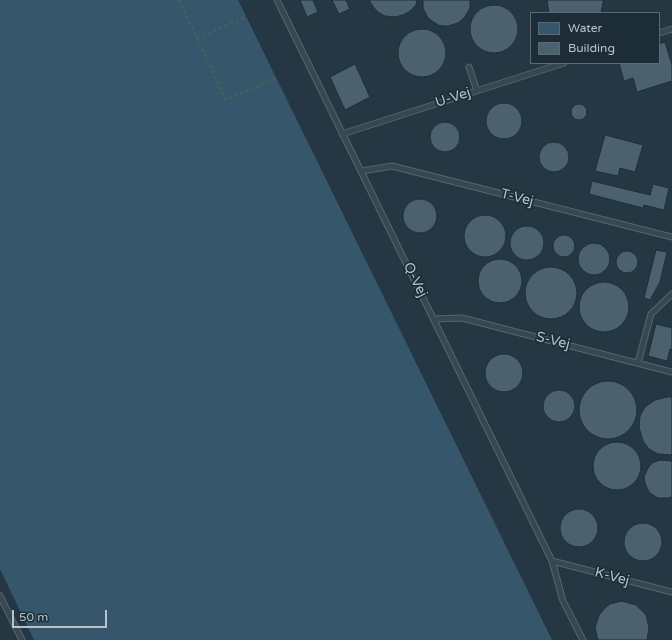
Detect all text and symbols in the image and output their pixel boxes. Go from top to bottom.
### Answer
legend [530,12,660,64]
text: Water [568,21,602,35]
text: Building [568,41,615,55]
street label: U-Vej [433,84,473,112]
street label: T-Vej [499,186,535,210]
street label: Q-Vej [399,260,431,300]
street label: S-Vej [534,329,572,353]
street label: K-Vej [593,564,631,590]
scale bar [14,602,109,628]
text: 50 m [19,610,48,624]

